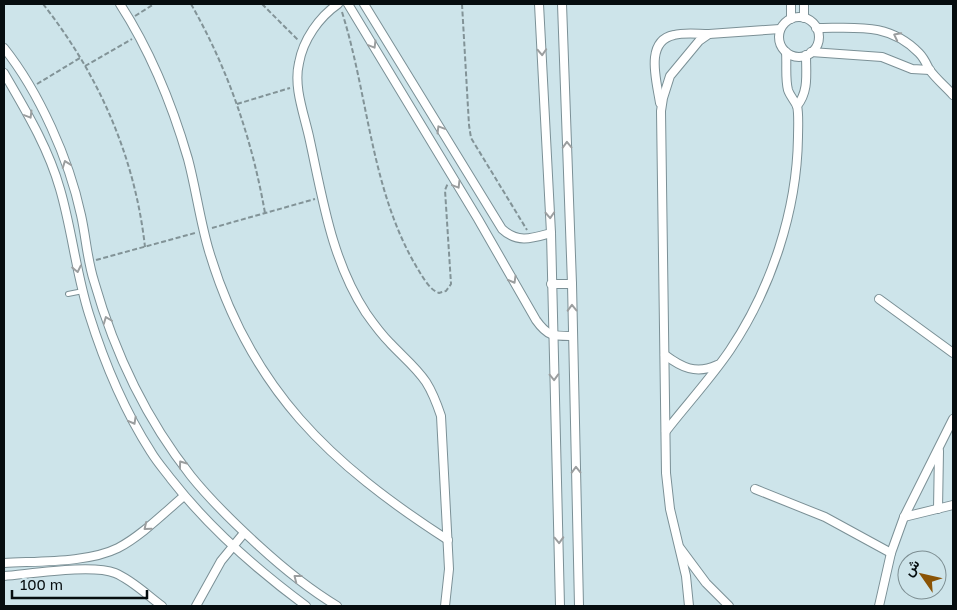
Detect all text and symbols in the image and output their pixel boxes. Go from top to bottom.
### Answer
one-way arrow [893,32,902,42]
one-way arrow [367,40,377,49]
one-way arrow [536,49,547,57]
one-way arrow [22,110,32,119]
one-way arrow [436,125,446,134]
one-way arrow [562,141,573,149]
one-way arrow [62,160,72,168]
one-way arrow [451,179,461,188]
one-way arrow [545,211,556,219]
one-way arrow [72,265,82,274]
one-way arrow [507,275,517,284]
one-way arrow [567,303,577,311]
one-way arrow [103,317,113,325]
one-way arrow [549,374,559,381]
one-way arrow [127,416,137,425]
one-way arrow [179,460,188,470]
one-way arrow [571,466,581,474]
one-way arrow [143,521,152,530]
one-way arrow [553,536,564,544]
north arrow [897,550,947,600]
text: ش [899,556,923,580]
scale bar [12,568,148,600]
text: 100 m [20,575,63,593]
one-way arrow [293,575,303,584]

